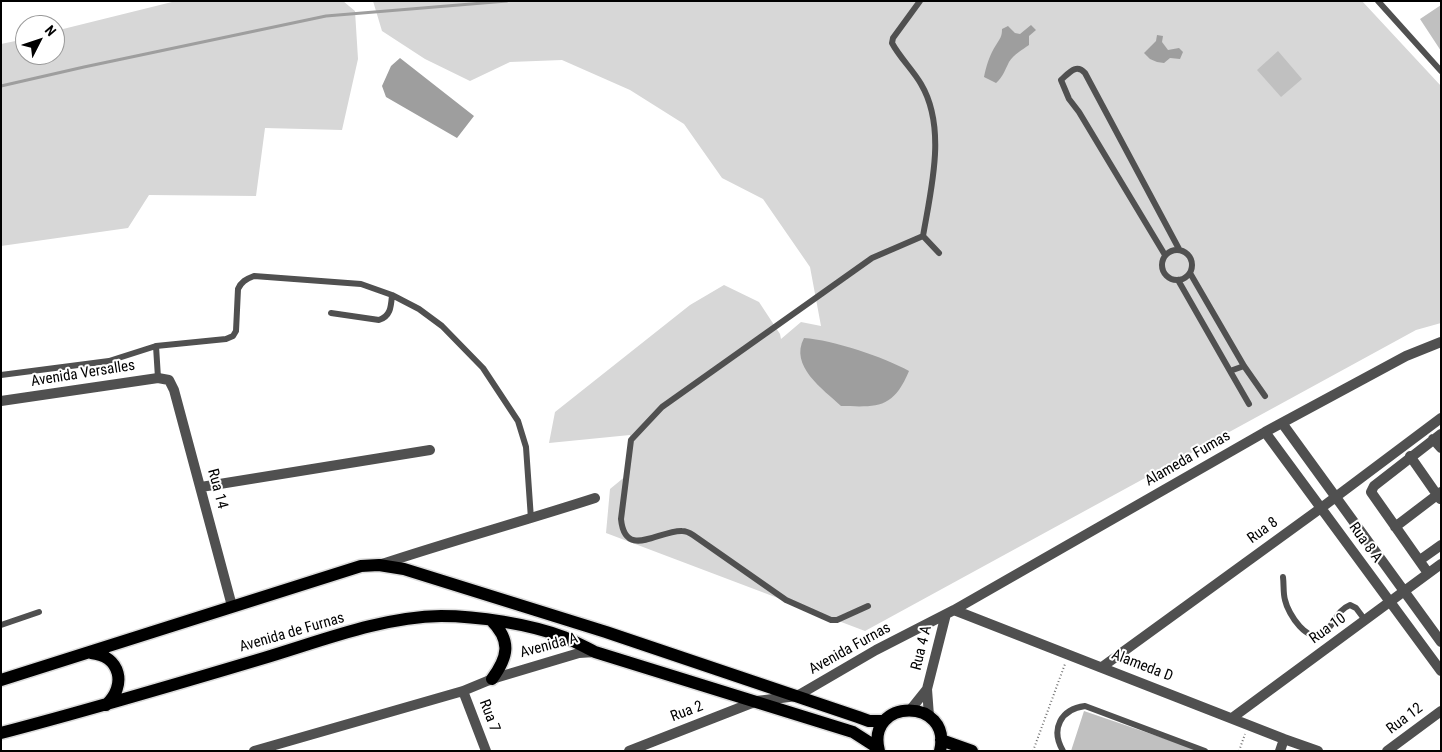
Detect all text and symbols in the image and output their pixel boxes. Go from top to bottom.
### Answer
north arrow [15,15,65,65]
text: N [42,22,59,39]
street label: Avenida Versalles [30,357,136,391]
street label: Alameda Fumas [1142,427,1234,491]
street label: Rua 14 [203,467,231,511]
street label: Rua 8 [1244,514,1282,548]
street label: Rua 8 A [1344,519,1386,567]
street label: Avenida de Furnas [237,609,347,657]
street label: Rua 10 [1306,610,1350,648]
street label: Avenida Furnas [806,619,894,679]
street label: Rua 4 A [908,624,936,672]
street label: Avenida A [518,630,580,662]
street label: Alameda D [1109,646,1175,686]
street label: Rua 7 [475,697,503,735]
street label: Rua 2 [668,698,706,726]
street label: Rua 12 [1383,700,1427,738]

